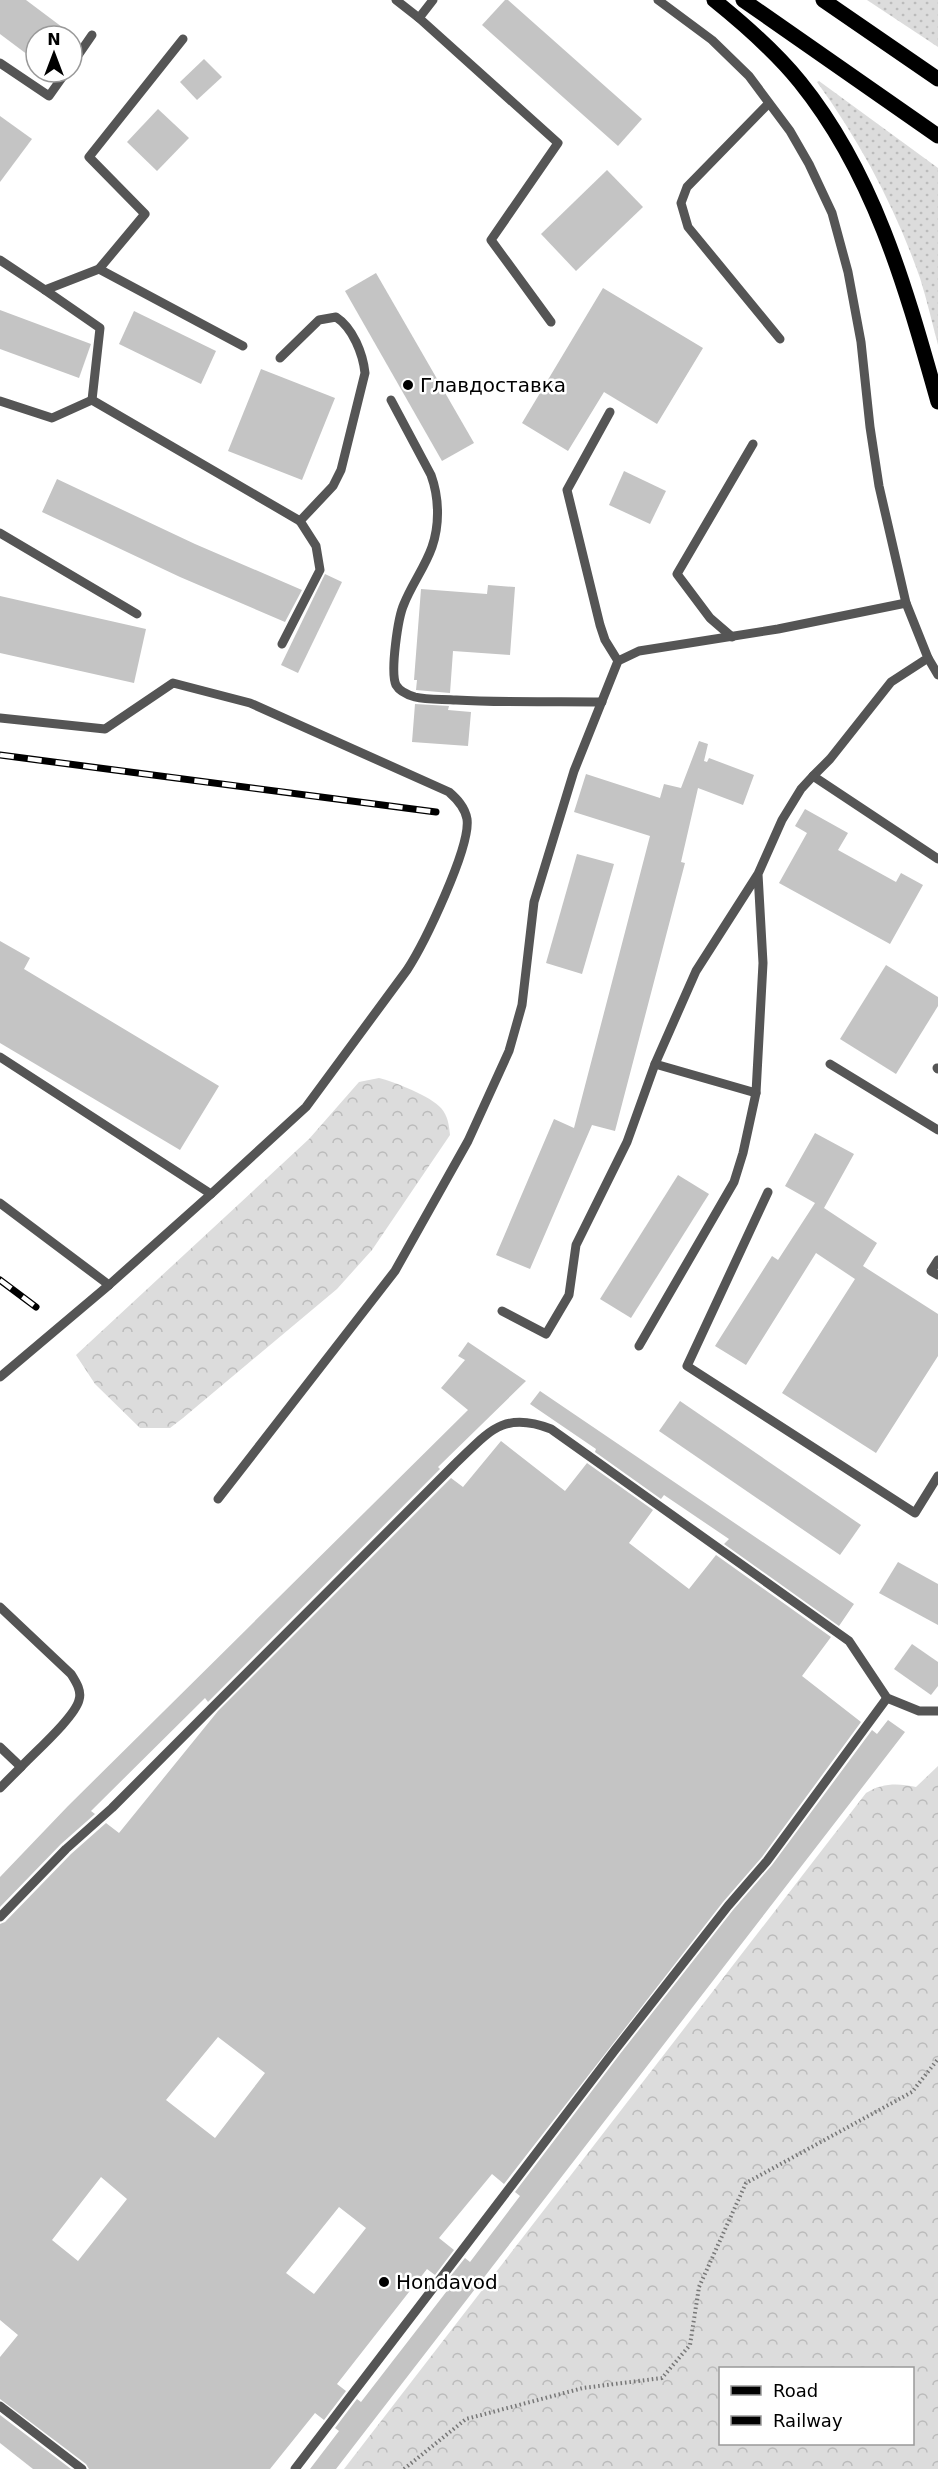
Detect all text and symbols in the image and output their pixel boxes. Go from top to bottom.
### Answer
north arrow [24,24,84,84]
text: N [47,30,61,49]
place label: Главдоставка [420,373,566,397]
marker: Главдоставка [401,378,415,392]
place label: Hondavod [396,2270,498,2294]
marker: Hondavod [377,2275,391,2289]
legend [719,2367,914,2445]
text: Road [773,2380,818,2401]
text: Railway [773,2410,843,2431]

